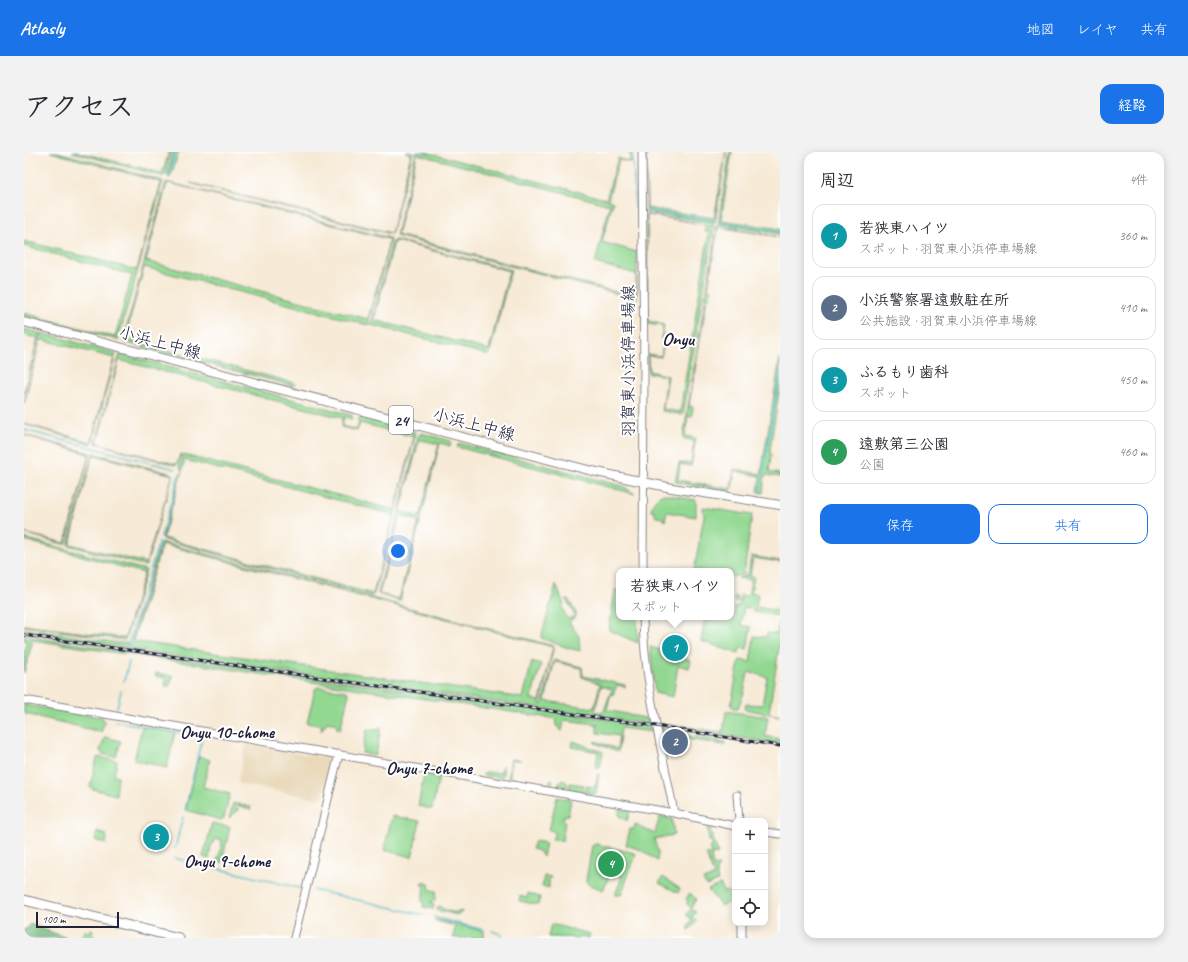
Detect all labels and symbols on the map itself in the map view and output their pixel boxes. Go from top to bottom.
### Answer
street label: 羽賀東小浜停車場線 [618,285,639,438]
street label: 小浜上中線 [116,321,204,364]
district label: Onyu [662,327,696,351]
street label: 小浜上中線 [430,403,518,446]
road number: 24 [389,406,413,434]
your location [388,541,408,561]
pin: 1 [662,633,688,663]
district label: Onyu 10-chome [180,721,276,743]
pin: 2 [662,727,688,757]
district label: Onyu 7-chome [386,757,474,779]
pin: 3 [143,822,169,852]
pin: 4 [598,849,624,879]
district label: Onyu 9-chome [184,850,272,872]
scale bar [36,910,119,929]

